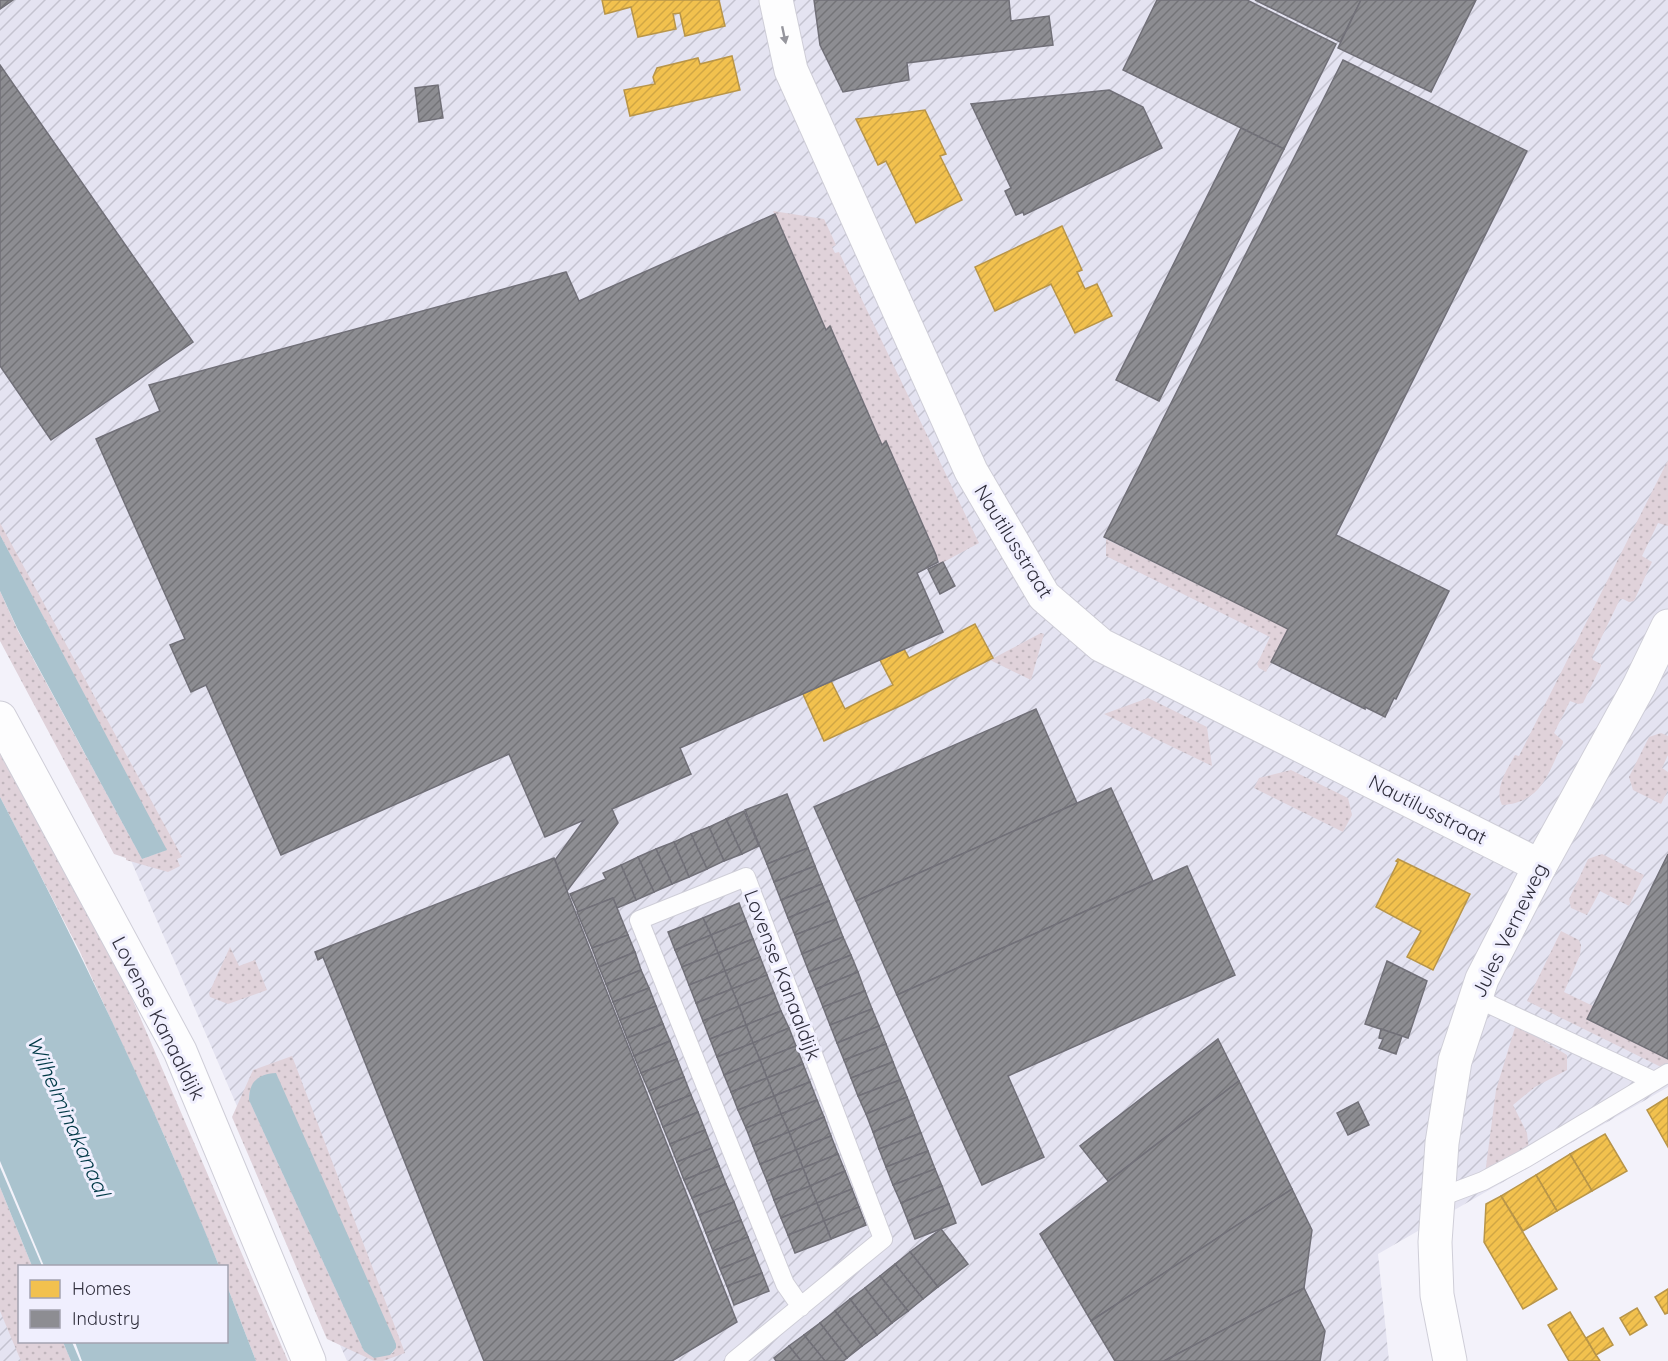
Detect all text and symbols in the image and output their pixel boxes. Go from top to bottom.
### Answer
one-way arrow [779,26,789,44]
street label: Nautilusstraat [969,480,1059,603]
street label: Nautilusstraat [1365,769,1491,850]
street label: Jules Verneweg [1466,859,1552,1001]
street label: Lovense Kanaaldijk [739,886,827,1064]
street label: Lovense Kanaaldijk [107,932,211,1104]
water label: Wilhelminakanaal [22,1032,117,1202]
legend [18,1265,228,1343]
text: Homes [72,1277,131,1300]
text: Industry [72,1307,140,1330]

